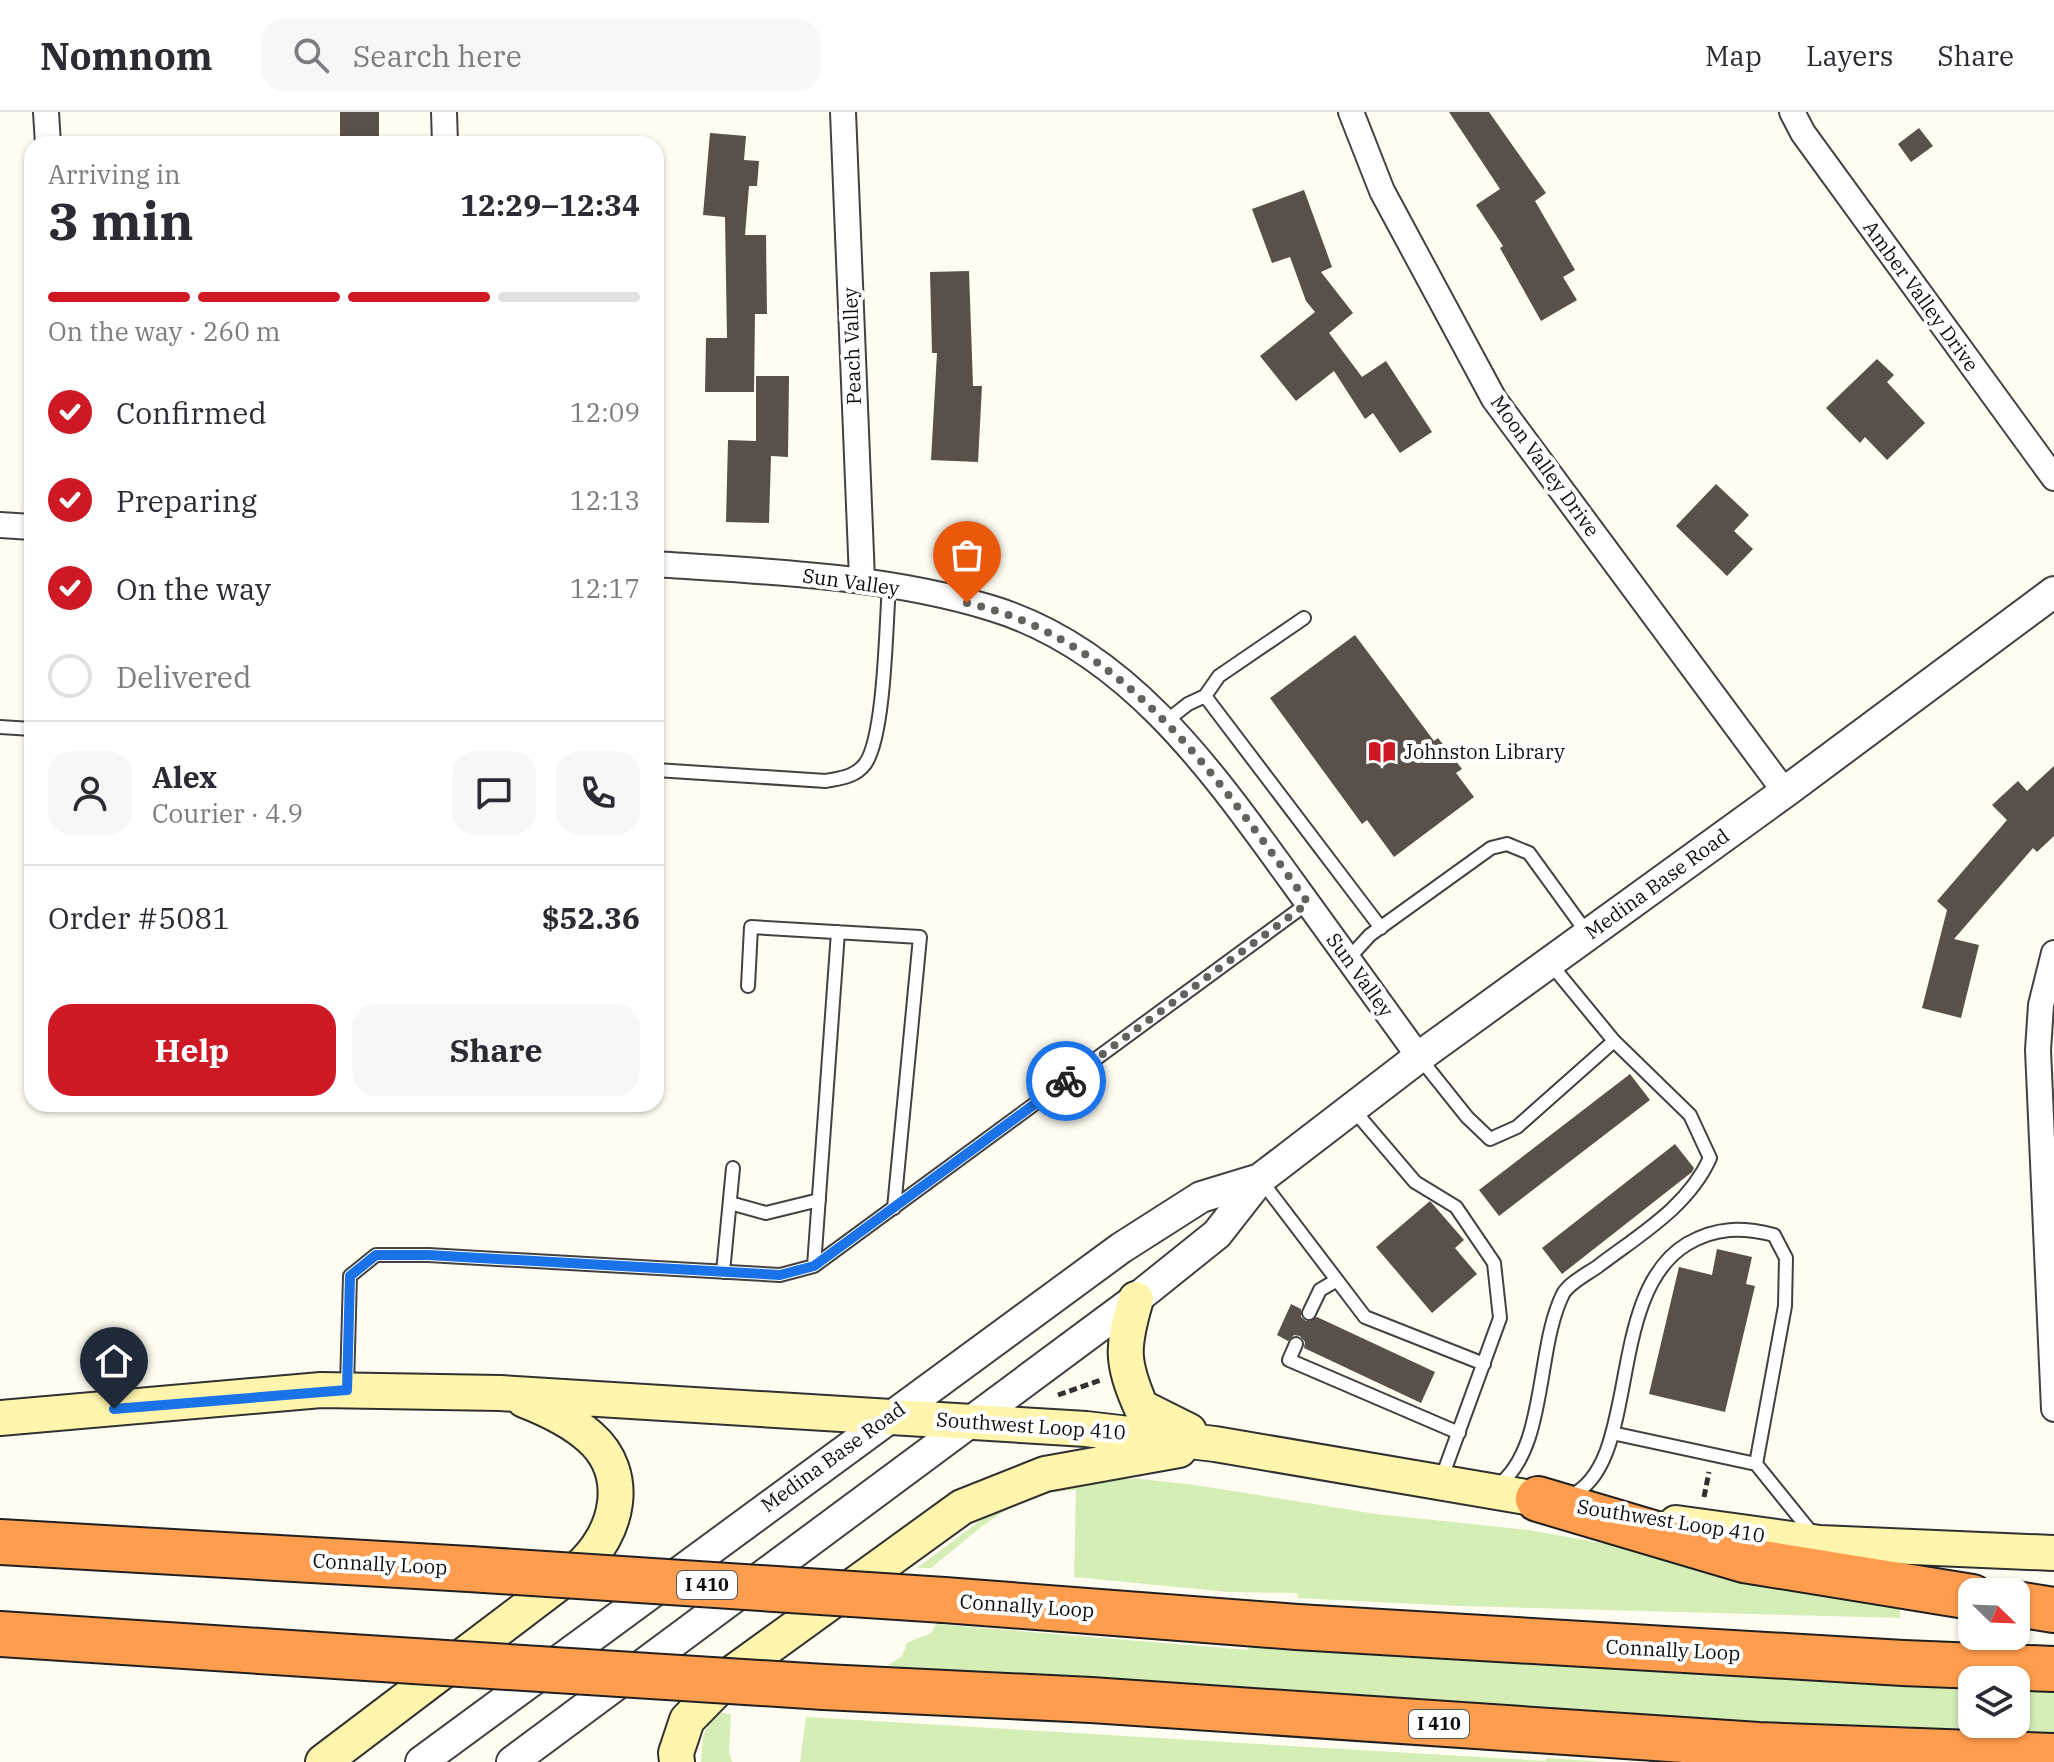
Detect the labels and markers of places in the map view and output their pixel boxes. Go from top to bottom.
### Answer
pin [933,521,1001,603]
library icon: Johnston Library [1367,737,1397,767]
place label: Johnston Library [1404,738,1565,765]
pin [80,1327,148,1409]

